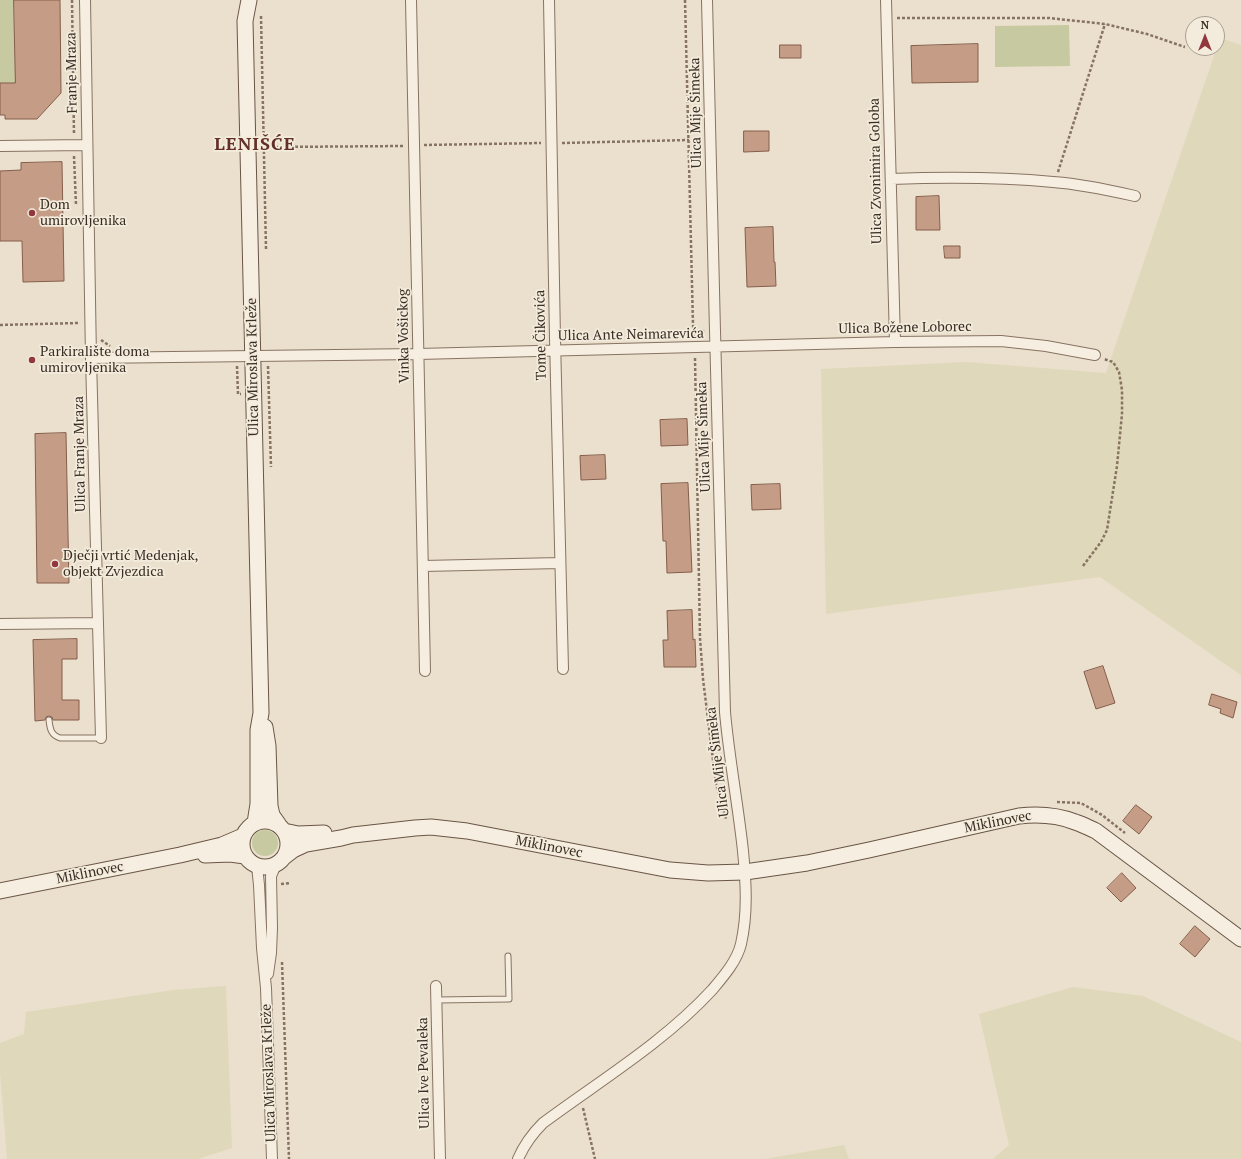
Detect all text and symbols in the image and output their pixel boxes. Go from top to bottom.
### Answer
north arrow [1185,16,1225,56]
text: N [1201,18,1209,32]
street label: Franje Mraza [63,32,81,114]
street label: Ulica Mije Šimeka [687,57,705,169]
street label: Ulica Zvonimira Goloba [866,98,886,244]
district label: LENIŠĆE [214,134,296,156]
place label: Dom umirovljenika [40,197,126,230]
marker: Dom umirovljenika [27,208,37,218]
street label: Vinka Vošickog [395,288,413,384]
street label: Tome Čikovića [532,289,550,381]
street label: Ulica Miroslava Krleže [243,298,263,436]
street label: Ulica Božene Loborec [838,318,972,338]
street label: Ulica Ante Neimarevića [558,325,704,345]
place label: Parkiralište doma umirovljenika [40,344,149,376]
marker: Parkiralište doma umirovljenika [27,355,37,365]
street label: Ulica Mije Šimeka [694,381,714,493]
street label: Ulica Franje Mraza [71,396,89,512]
place label: Dječji vrtić Medenjak, objekt Zvjezdica [63,548,199,580]
marker: Dječji vrtić Medenjak, objekt Zvjezdica [50,559,60,569]
street label: Ulica Mije Šimeka [703,706,733,818]
street label: Miklinovec [963,807,1033,837]
street label: Miklinovec [514,832,584,862]
street label: Miklinovec [55,858,125,888]
street label: Ulica Miroslava Krleže [258,1004,280,1142]
street label: Ulica Ive Pevaleka [415,1017,433,1129]

